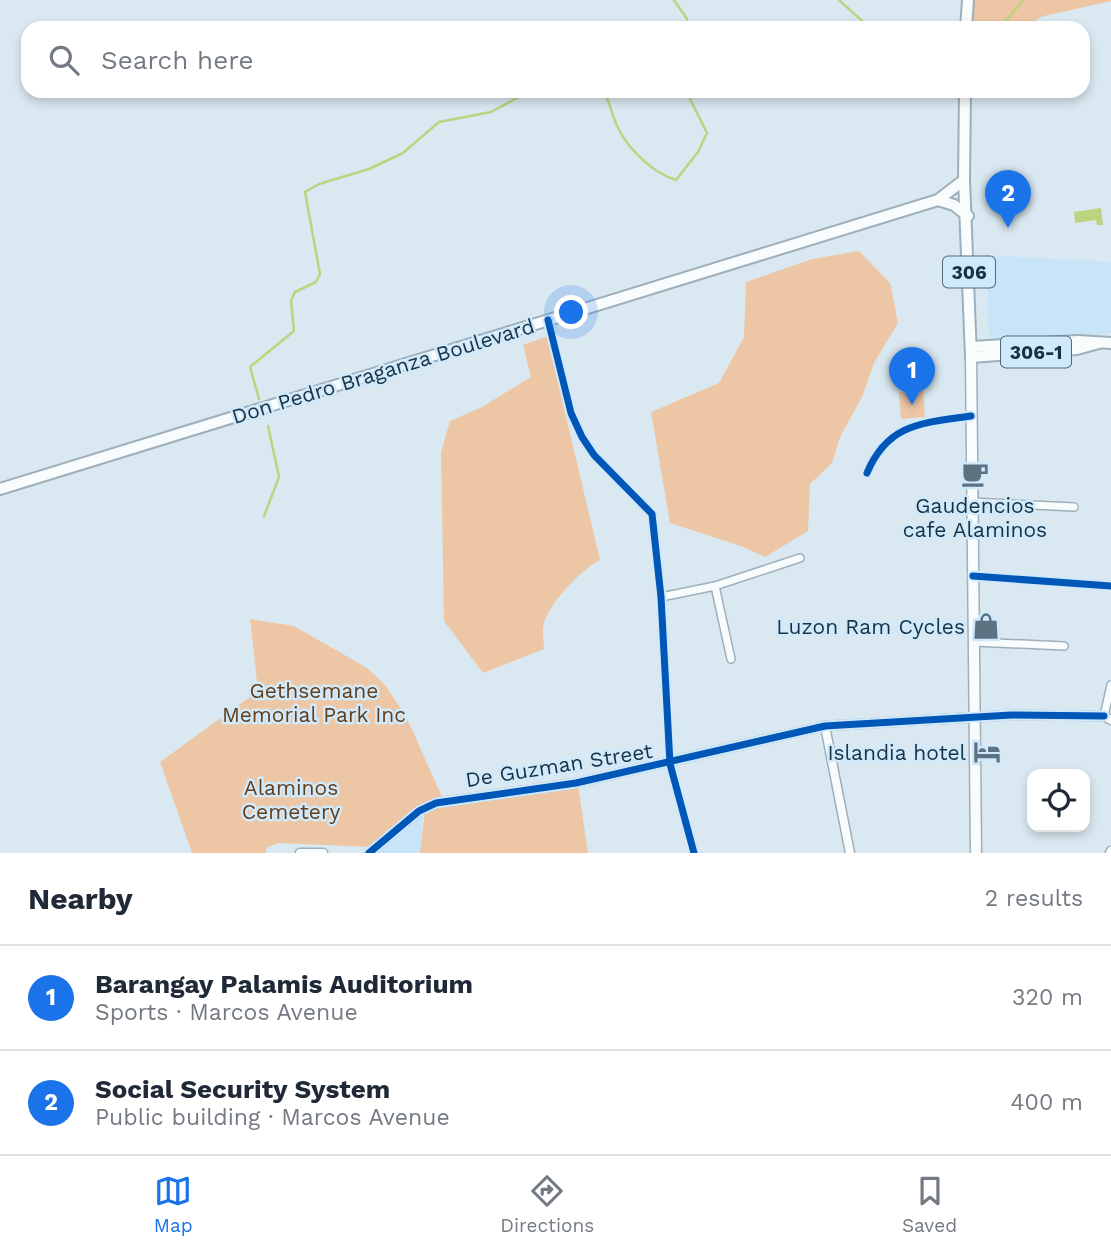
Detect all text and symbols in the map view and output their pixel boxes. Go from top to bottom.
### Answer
search box [21,21,1090,98]
icon: search [45,41,83,79]
text: Search here [101,45,253,75]
pin: 2 [985,170,1031,228]
road number: 306 [943,256,995,288]
your location [554,295,588,329]
street label: Don Pedro Braganza Boulevard [229,313,537,429]
road number: 306-1 [1001,336,1071,368]
pin: 1 [889,347,935,405]
cafe icon: Gaudencios cafe Alaminos [960,459,990,489]
place label: Gaudencios cafe Alaminos [903,493,1047,542]
shop icon: Luzon Ram Cycles [971,611,1001,641]
place label: Luzon Ram Cycles [776,614,965,639]
park label: Gethsemane Memorial Park Inc [222,678,406,727]
hotel icon: Islandia hotel [972,737,1002,767]
street label: De Guzman Street [464,738,655,792]
place label: Islandia hotel [828,740,967,765]
map controls [1027,769,1090,832]
button: locate [1027,769,1090,832]
park label: Alaminos Cemetery [242,775,340,824]
text: Nearby [28,881,133,916]
text: 2 results [985,885,1083,912]
text: Barangay Palamis Auditorium [95,969,473,999]
text: 1 [46,984,56,1011]
text: 320 m [1012,984,1083,1011]
text: Sports · Marcos Avenue [95,999,358,1026]
text: Social Security System [95,1074,390,1104]
text: 2 [44,1089,58,1116]
text: 400 m [1011,1089,1083,1116]
text: Public building · Marcos Avenue [95,1104,450,1131]
tab: Map [154,1172,193,1237]
tab: Directions [500,1172,594,1237]
tab: Saved [902,1172,957,1237]

